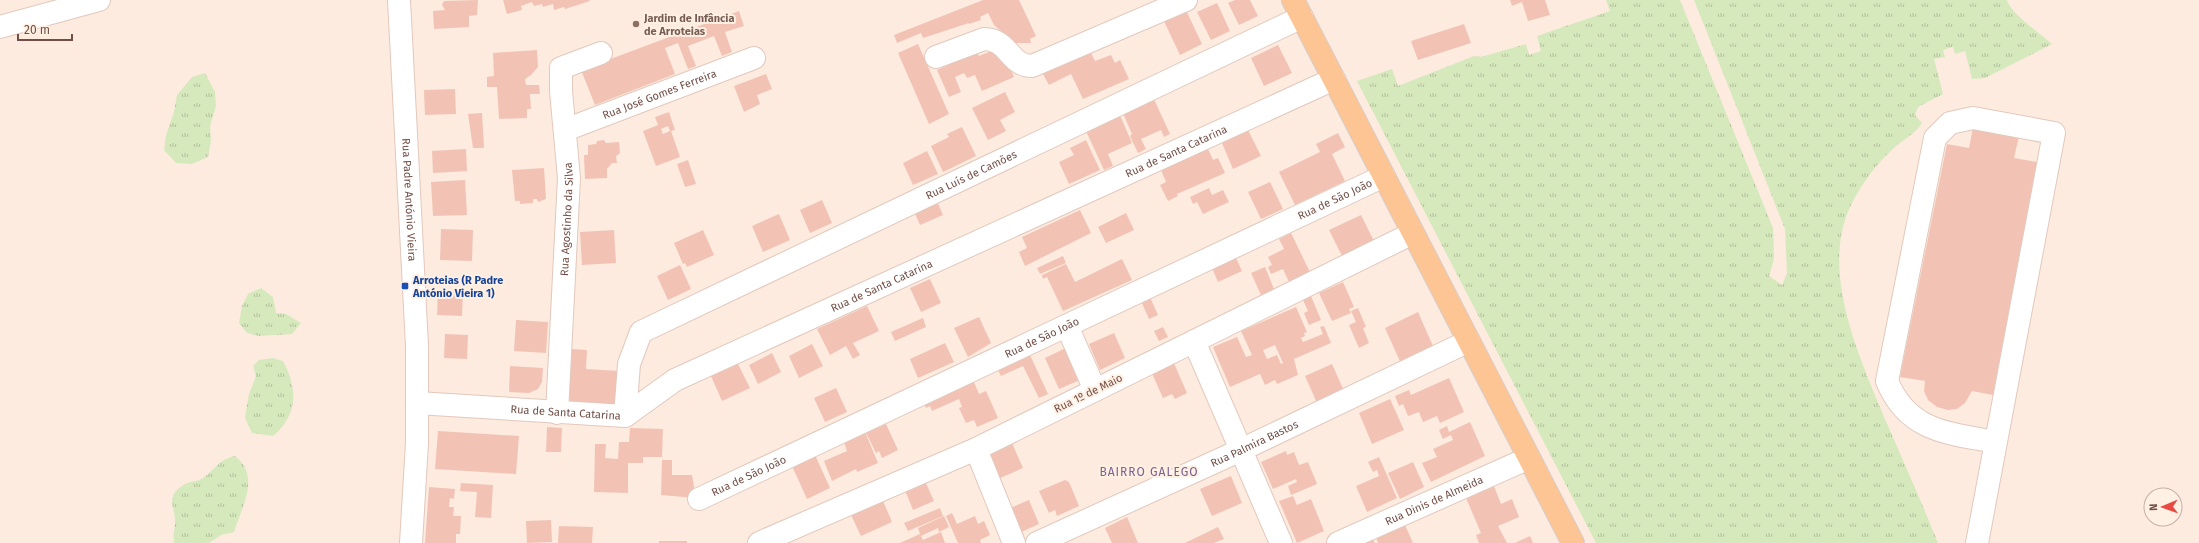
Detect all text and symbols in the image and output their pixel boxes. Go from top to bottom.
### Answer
place label: Jardim de Infância de Arroteias [643,12,734,38]
scale bar [18,16,72,42]
marker: Jardim de Infância de Arroteias [631,19,641,29]
text: 20 m [24,23,50,37]
street label: Rua José Gomes Ferreira [601,67,718,122]
street label: Rua de Santa Catarina [1123,123,1229,180]
street label: Rua Padre António Vieira [399,138,419,262]
street label: Rua Luís de Camões [924,148,1019,202]
street label: Rua Agostinho da Silva [558,162,576,276]
street label: Rua de São João [1296,176,1374,223]
street label: Rua de Santa Catarina [829,257,935,315]
place label: Arroteias (R Padre António Vieira 1) [412,274,503,300]
marker: Arroteias (R Padre António Vieira 1) [400,281,410,291]
street label: Rua de São João [1003,315,1081,361]
street label: Rua 1º de Maio [1052,371,1125,416]
street label: Rua de Santa Catarina [510,403,621,423]
street label: Rua Palmira Bastos [1209,418,1300,470]
street label: Rua de São João [710,453,788,499]
district label: BAIRRO GALEGO [1099,465,1199,479]
street label: Rua Dinis de Almeida [1383,473,1485,528]
north arrow [2143,487,2183,527]
text: N [2147,503,2160,511]

